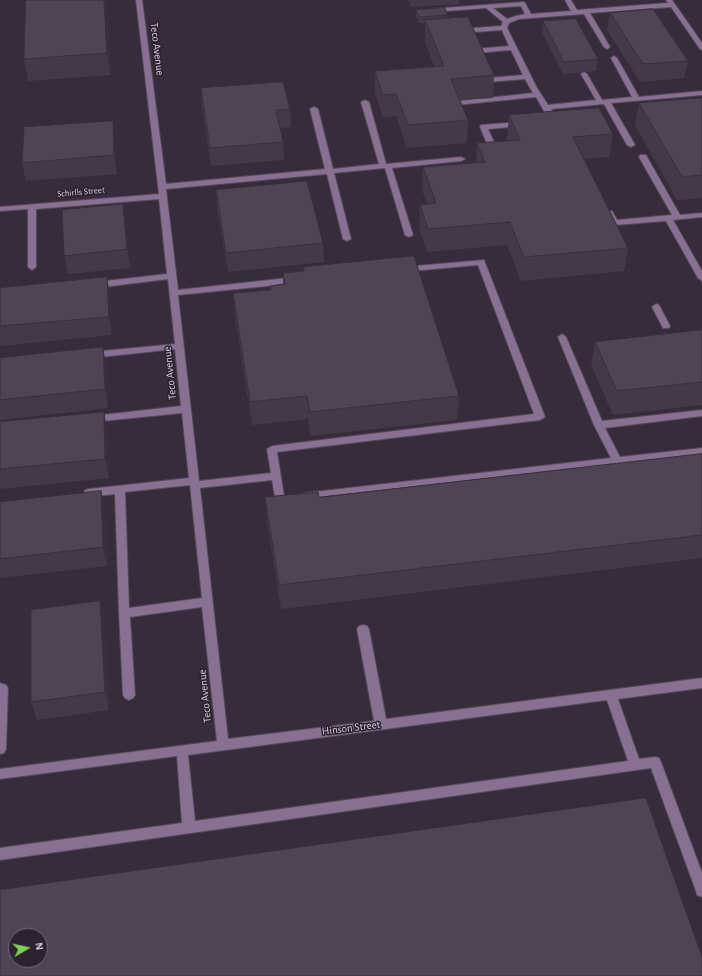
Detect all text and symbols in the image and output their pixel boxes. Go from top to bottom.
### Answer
street label: Teco Avenue [147,22,167,76]
street label: Schirlls Street [57,185,105,199]
street label: Teco Avenue [161,346,179,400]
street label: Teco Avenue [196,669,214,723]
street label: Hinson Street [321,718,381,738]
north arrow [8,928,48,968]
text: N [33,942,45,951]

